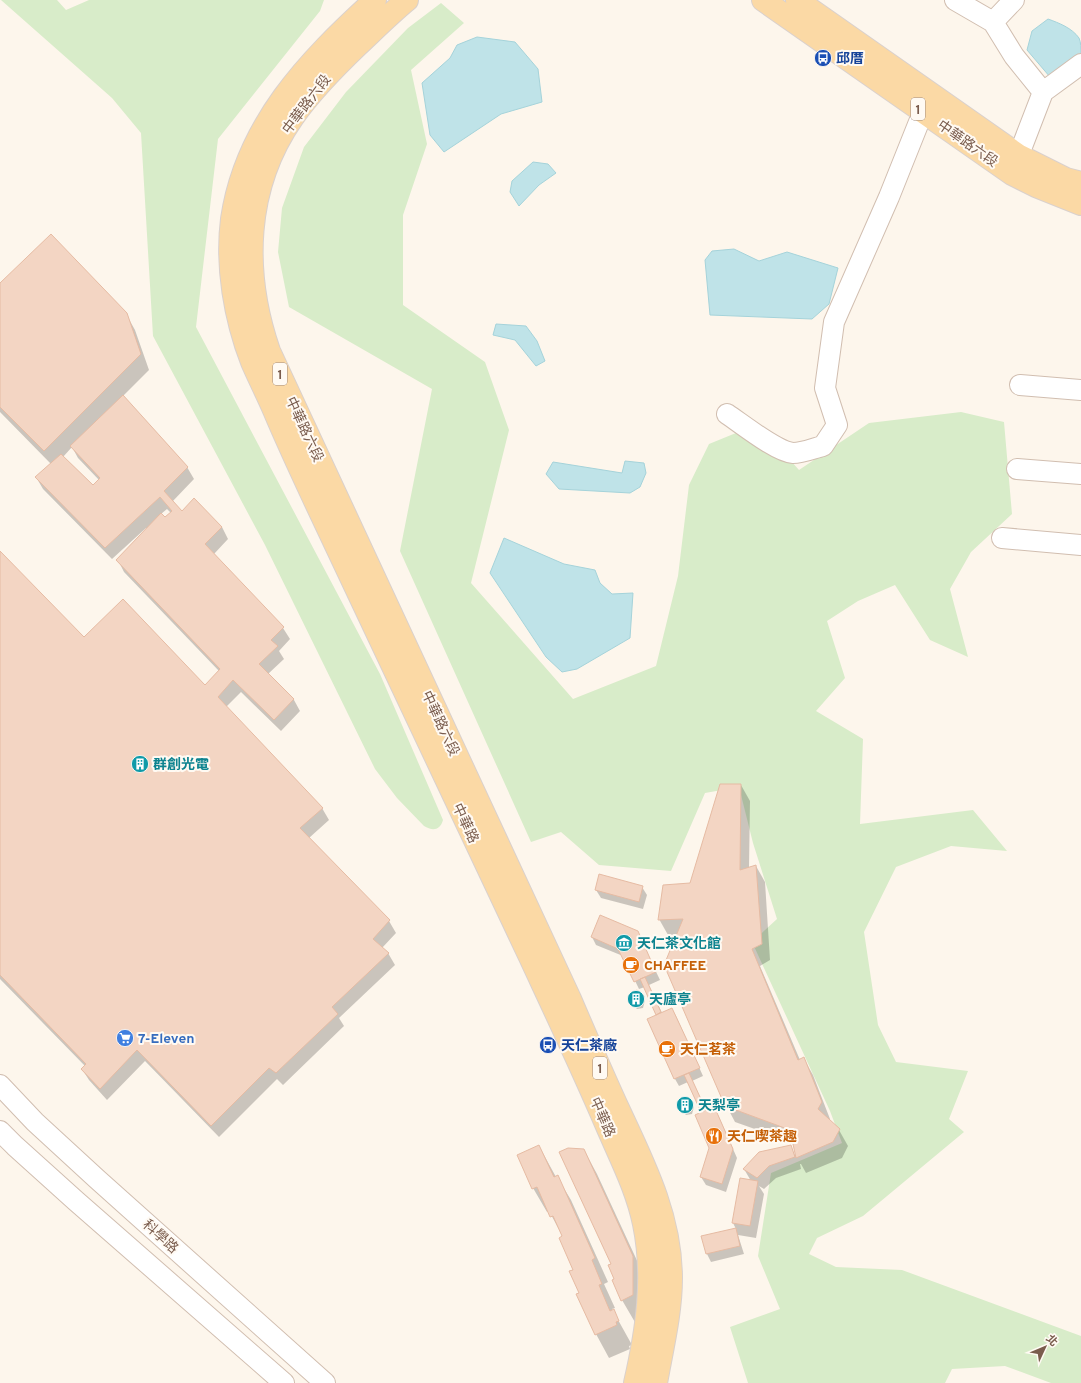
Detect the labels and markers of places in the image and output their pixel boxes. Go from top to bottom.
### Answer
bus stop icon: 邱厝 [813,48,833,68]
place label: 邱厝 [836,51,864,68]
building icon: 群創光電 [130,754,150,774]
place label: 群創光電 [153,756,209,774]
museum icon: 天仁茶文化館 [614,933,634,953]
place label: 天仁茶文化館 [637,935,721,953]
cafe icon: CHAFFEE [621,955,641,975]
place label: CHAFFEE [644,958,706,975]
building icon: 天廬亭 [626,989,646,1009]
place label: 天廬亭 [649,991,691,1009]
supermarket icon: 7-Eleven [115,1028,135,1048]
place label: 7-Eleven [138,1031,195,1048]
bus stop icon: 天仁茶廠 [538,1035,558,1055]
place label: 天仁茶廠 [561,1038,617,1055]
cafe icon: 天仁茗茶 [657,1039,677,1059]
place label: 天仁茗茶 [680,1042,736,1059]
building icon: 天梨亭 [675,1095,695,1115]
place label: 天梨亭 [698,1097,740,1115]
restaurant icon: 天仁喫茶趣 [704,1126,724,1146]
place label: 天仁喫茶趣 [727,1129,797,1146]

